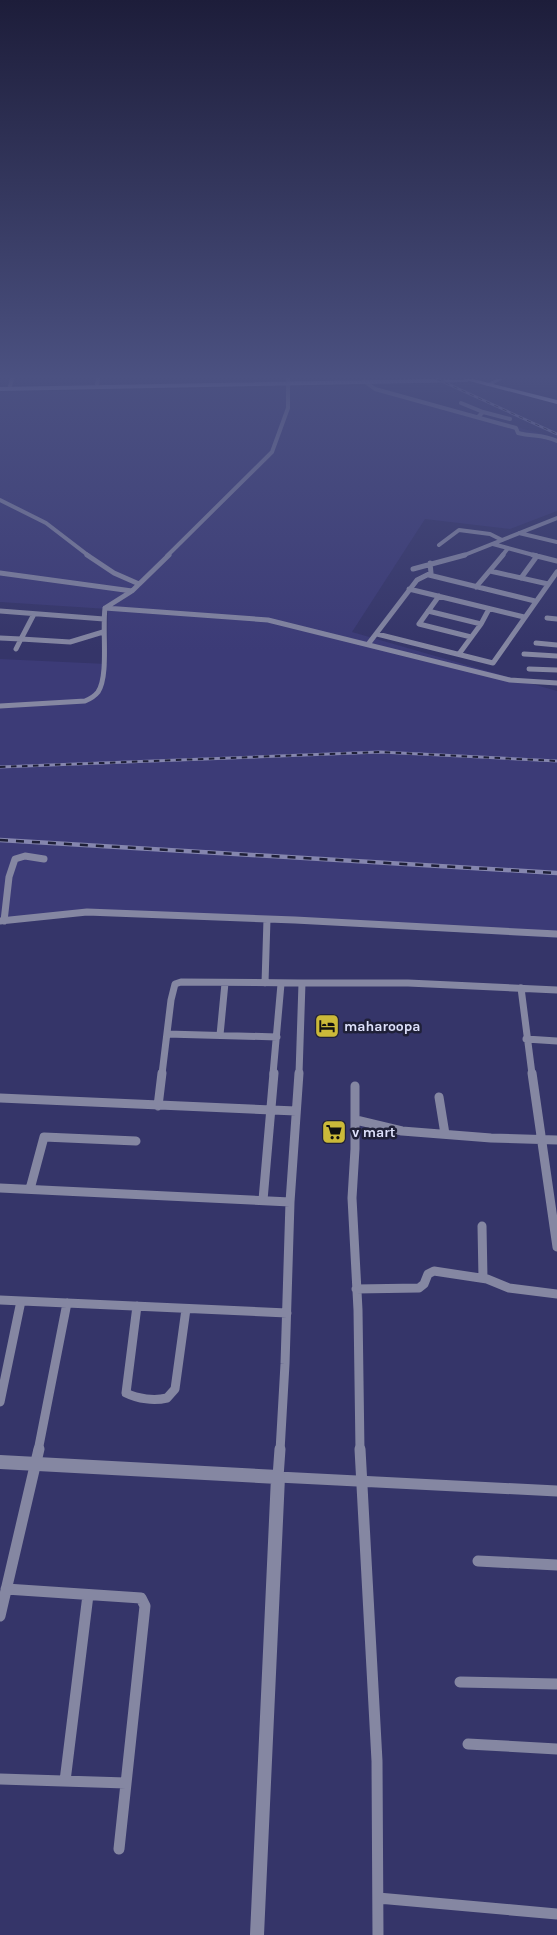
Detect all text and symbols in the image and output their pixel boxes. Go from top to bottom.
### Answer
hotel icon: maharoopa [314,1013,340,1039]
place label: maharoopa [344,1018,420,1035]
supermarket icon: v mart [321,1119,347,1145]
place label: v mart [352,1124,396,1141]

